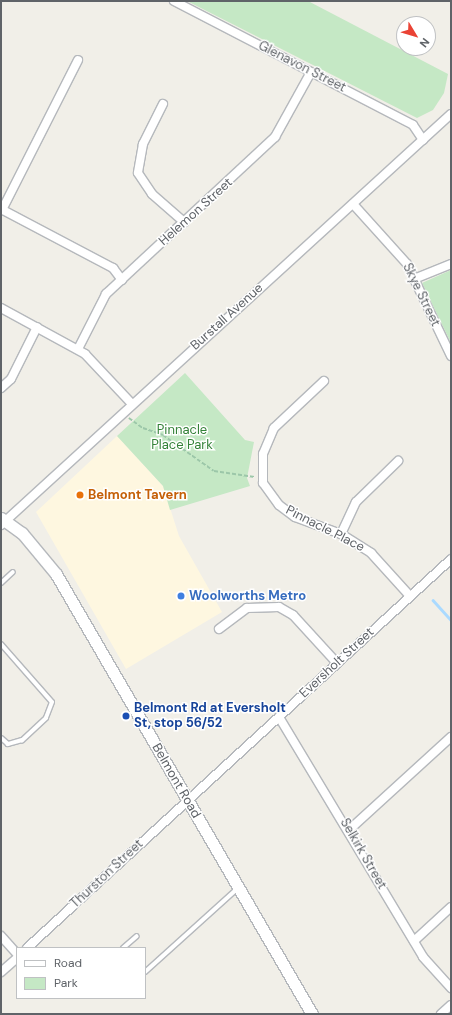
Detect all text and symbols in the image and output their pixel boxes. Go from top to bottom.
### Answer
north arrow [396,16,436,56]
text: N [417,35,433,50]
street label: Glenavon Street [256,38,348,96]
street label: Helemon Street [156,175,236,249]
street label: Skye Street [399,261,443,329]
street label: Burstall Avenue [188,280,266,354]
park label: Pinnacle Place Park [151,423,213,454]
place label: Belmont Tavern [88,487,187,503]
marker: Belmont Tavern [75,490,85,500]
street label: Pinnacle Place [283,502,367,556]
place label: Woolworths Metro [189,588,306,604]
marker: Woolworths Metro [176,591,186,601]
street label: Eversholt Street [297,625,377,701]
place label: Belmont Rd at Eversholt St, stop 56/52 [134,701,286,732]
marker: Belmont Rd at Eversholt St, stop 56/52 [121,711,131,721]
street label: Belmont Road [148,741,204,821]
street label: Selkirk Street [336,816,390,892]
street label: Thurston Street [67,836,147,912]
legend [16,947,146,999]
text: Road [54,955,82,971]
text: Park [54,975,78,991]

